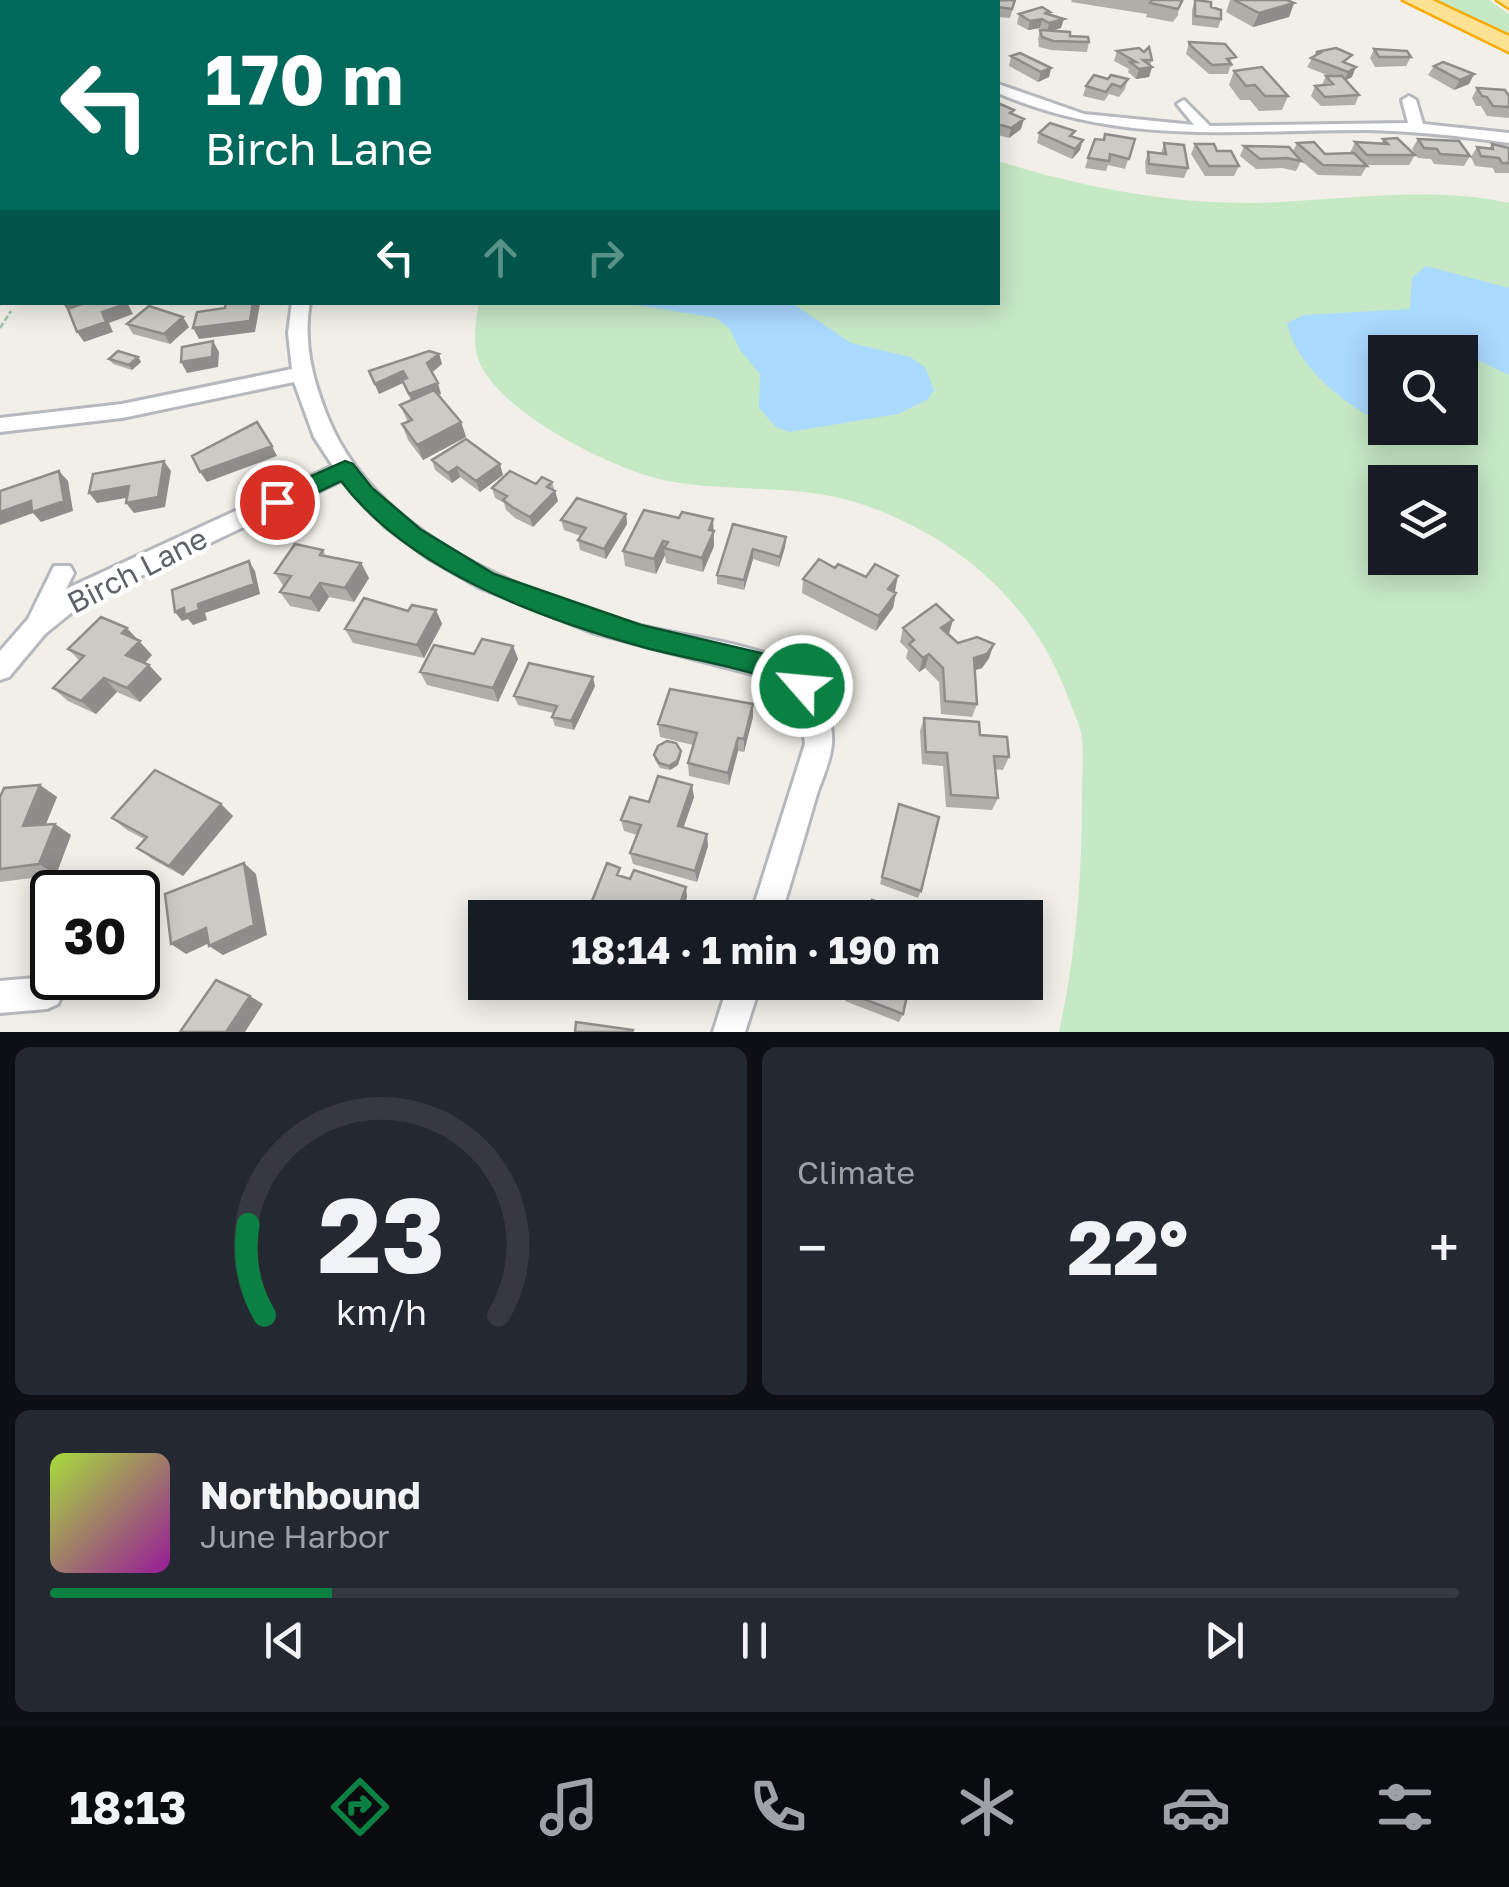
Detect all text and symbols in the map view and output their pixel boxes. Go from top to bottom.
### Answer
text: 170 m [205,36,403,120]
icon: left [40,40,170,170]
text: Birch Lane [205,121,433,175]
icon: left [368,230,423,285]
icon: ahead [473,230,528,285]
icon: right [578,230,633,285]
map controls [1368,335,1478,575]
button: search [1368,335,1478,445]
pin [235,460,320,545]
button: layers [1368,465,1478,575]
icon: arrive [250,475,305,530]
street label: Birch Lane [61,519,213,621]
position arrow [750,634,854,738]
speed limit sign: 30 [30,870,160,1000]
text: 18:14 · 1 min · 190 m [571,927,940,972]
text: Climate [797,1153,915,1191]
text: 23 [318,1171,444,1296]
text: 22° [1068,1201,1188,1292]
text: − [797,1214,827,1280]
text: + [1429,1214,1459,1280]
text: km/h [336,1290,426,1333]
text: Northbound [200,1472,421,1517]
text: June Harbor [200,1517,390,1555]
icon: previous [257,1613,312,1668]
icon: pause [727,1613,782,1668]
icon: next [1197,1613,1252,1668]
icon: directions [325,1772,395,1842]
icon: music [534,1772,604,1842]
icon: phone [743,1772,813,1842]
icon: climate [952,1772,1022,1842]
icon: car [1161,1772,1231,1842]
icon: filters [1370,1772,1440,1842]
text: 18:13 [69,1780,186,1834]

